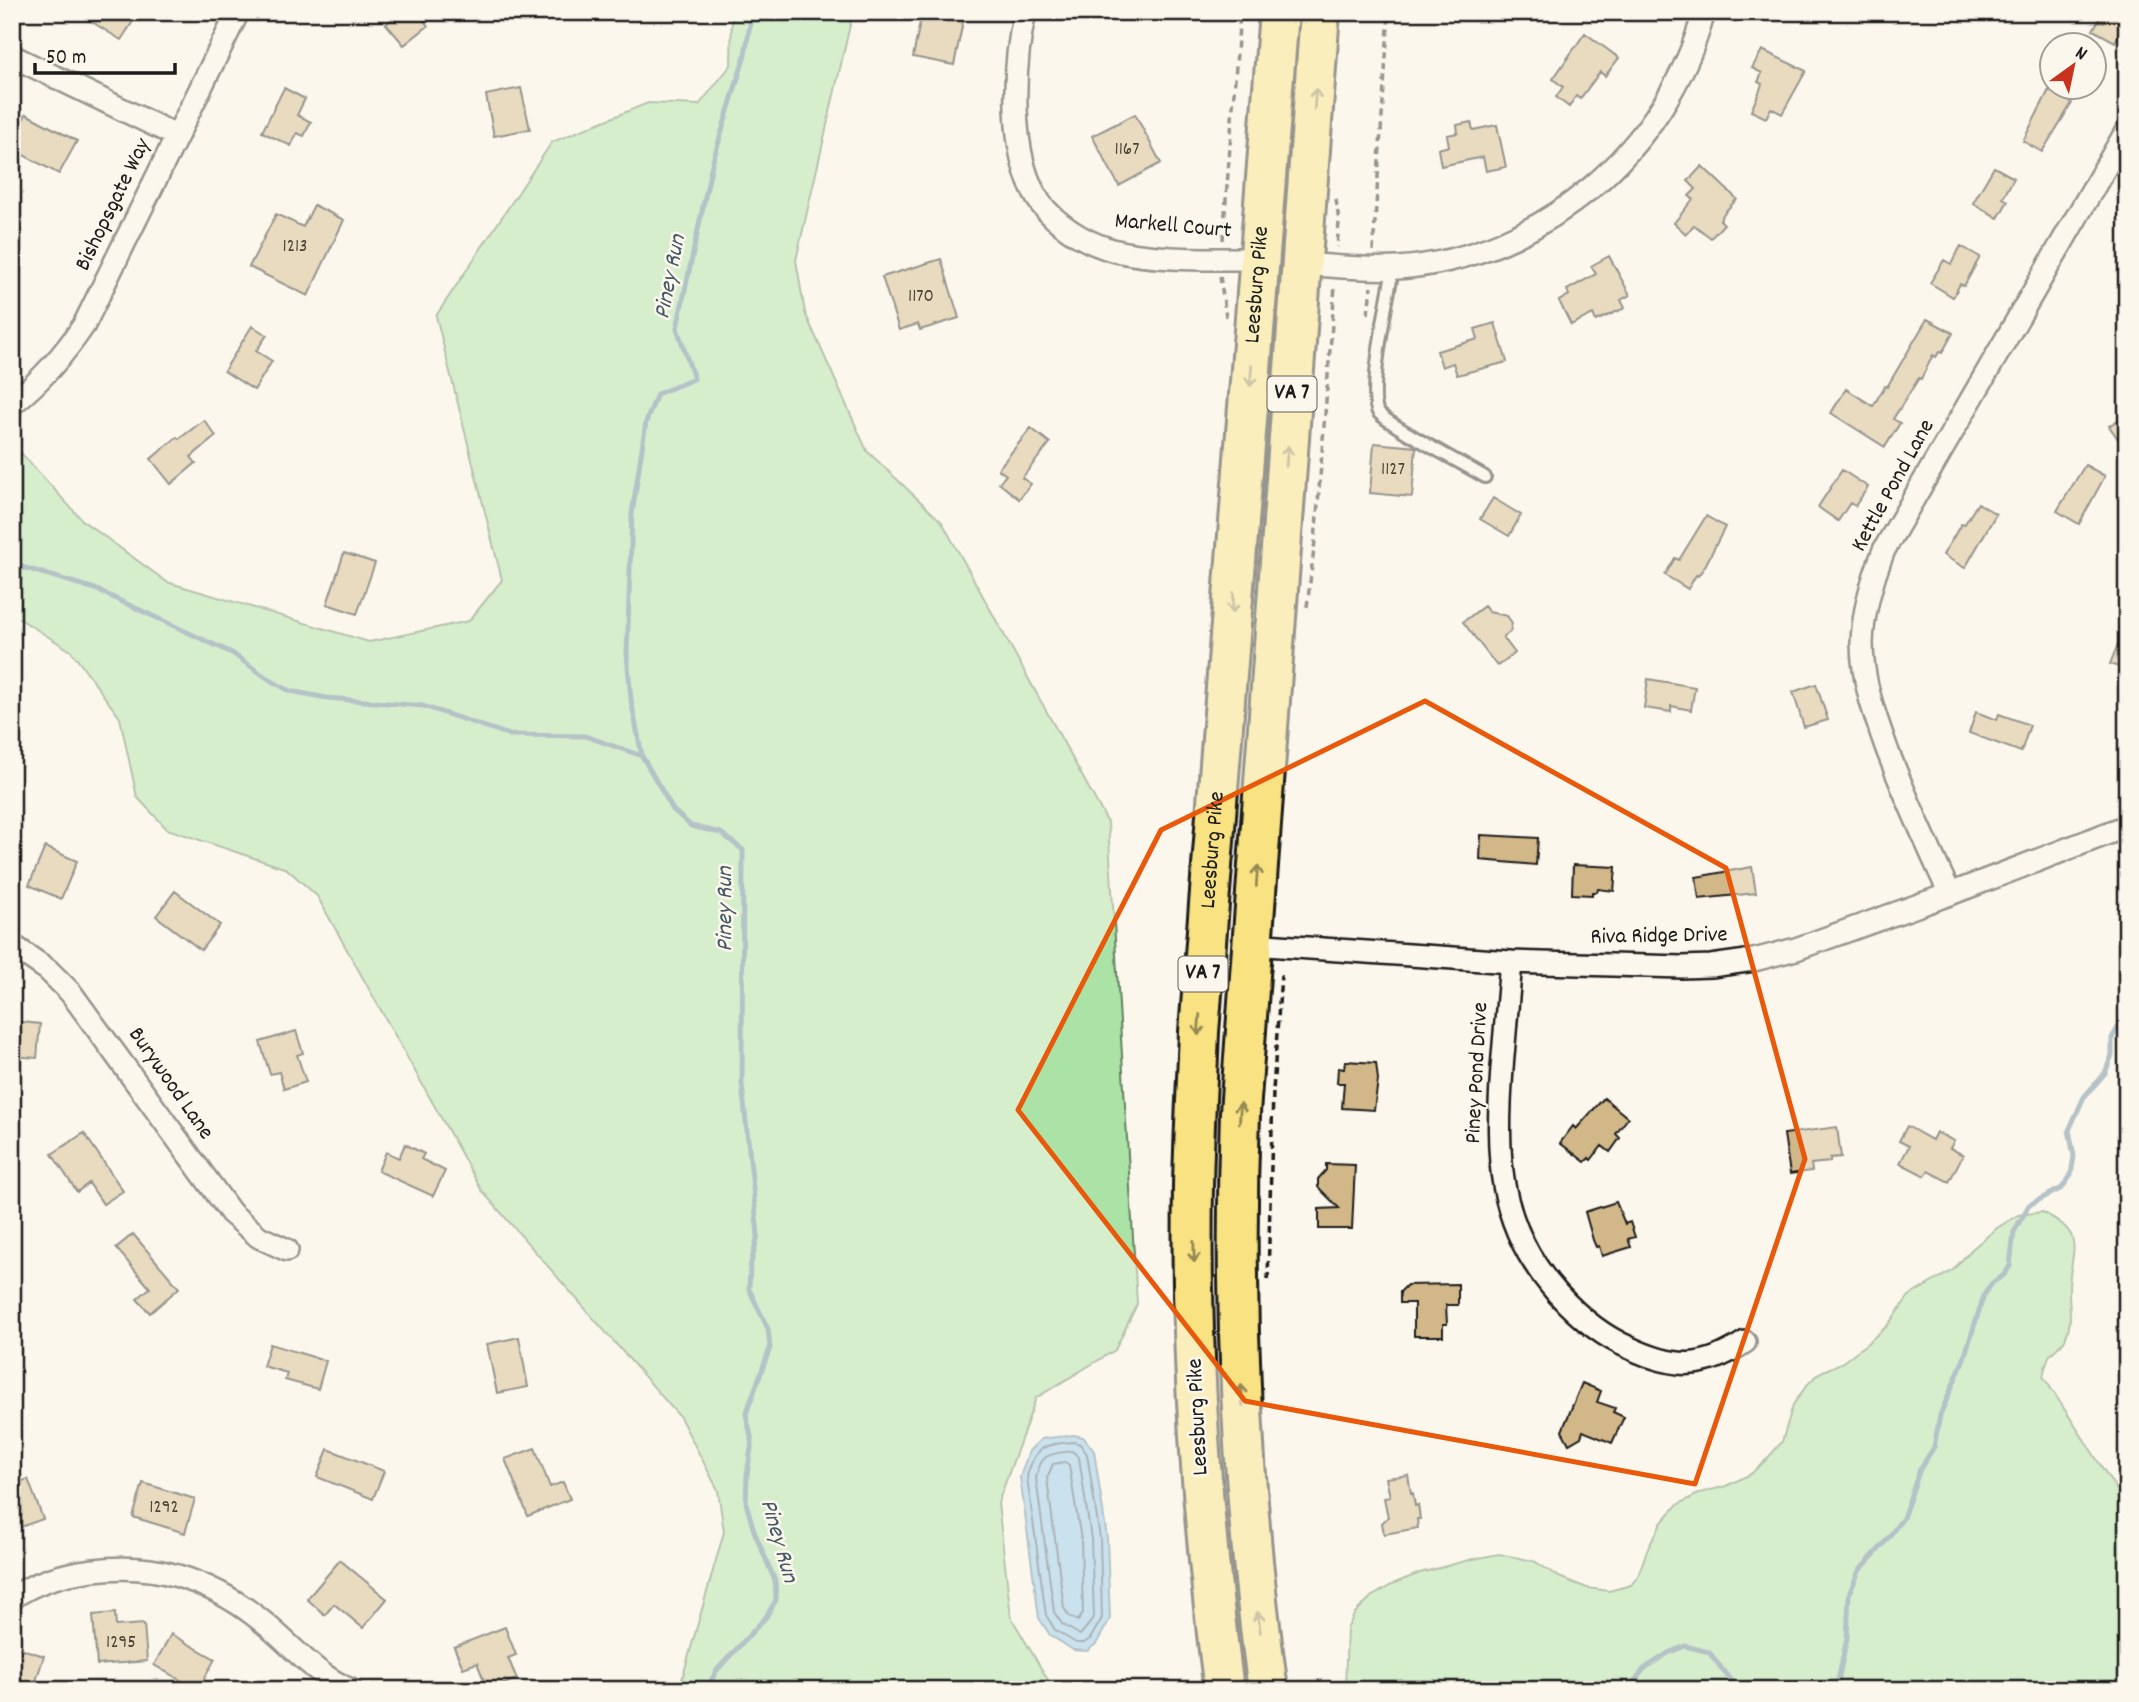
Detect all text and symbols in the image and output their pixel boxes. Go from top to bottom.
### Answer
scale bar [35,32,175,76]
north arrow [2038,32,2108,102]
text: N [2069,41,2092,69]
text: 50 m [46,44,86,74]
one-way arrow [1309,88,1322,110]
street label: Bishopsgate Way [68,132,161,277]
house number: 1167 [1115,137,1139,164]
street label: Markell Court [1113,205,1233,249]
street label: Leesburg Pike [1237,225,1279,345]
water label: Piney Run [646,231,696,322]
house number: 1213 [282,234,308,261]
house number: 1170 [908,284,934,311]
one-way arrow [1244,364,1257,387]
road number: VA 7 [1268,376,1316,412]
street label: Kettle Pond Lane [1844,414,1944,558]
one-way arrow [1281,445,1294,468]
house number: 1127 [1381,457,1405,484]
one-way arrow [1226,591,1239,613]
street label: Leesburg Pike [1192,790,1234,910]
water label: Piney Run [709,865,743,952]
one-way arrow [1251,865,1264,888]
street label: Riva Ridge Drive [1590,919,1728,955]
road number: VA 7 [1178,956,1228,992]
street label: Piney Pond Drive [1458,1001,1498,1145]
one-way arrow [1192,1013,1205,1036]
street label: Burywood Lane [119,1021,221,1147]
one-way arrow [1234,1102,1247,1125]
one-way arrow [1187,1240,1200,1263]
street label: Leesburg Pike [1179,1358,1219,1476]
one-way arrow [1235,1385,1248,1407]
house number: 1292 [149,1495,179,1522]
water label: Piney Run [750,1495,806,1588]
one-way arrow [1252,1611,1265,1634]
house number: 1295 [106,1630,136,1657]

